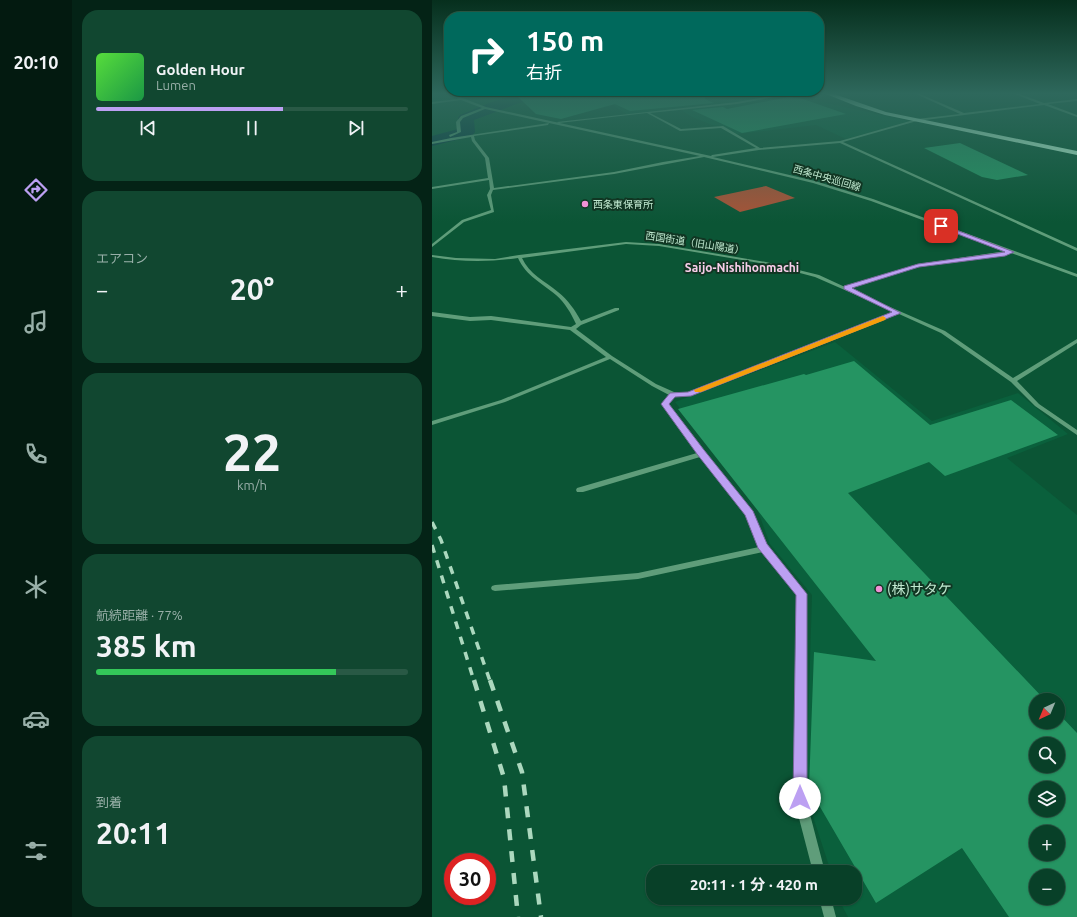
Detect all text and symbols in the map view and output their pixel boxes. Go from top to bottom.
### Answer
text: 150 m [526,25,604,56]
icon: right [460,28,512,80]
text: 20:10 [13,52,59,72]
text: Golden Hour [156,61,245,78]
text: 右折 [526,62,562,82]
text: Lumen [156,78,196,92]
icon: previous [137,117,159,139]
icon: pause [241,117,263,139]
icon: next [345,117,367,139]
street label: 西条中央巡回線 [792,163,862,193]
icon: directions [22,176,50,204]
marker: 西条東保育所 [580,199,590,209]
place label: 西条東保育所 [593,199,653,210]
pin [924,209,958,243]
icon: arrive [930,215,952,237]
street label: 西国街道（旧山陽道） [645,230,745,256]
text: エアコン [96,251,148,265]
district label: Saijo-Nishihonmachi [685,261,799,274]
text: 20° [230,272,274,306]
text: − [96,277,108,302]
text: + [396,277,408,302]
icon: music [22,308,50,336]
text: 22 [223,423,281,481]
icon: phone [22,440,50,468]
text: km/h [237,478,267,492]
icon: climate [22,573,50,601]
place label: (株)サタケ [887,581,952,597]
marker: (株)サタケ [874,584,884,594]
text: 航続距離 · 77% [96,608,183,622]
text: 385 km [96,629,197,663]
north arrow [1029,693,1065,729]
map controls [1029,693,1065,905]
icon: car [22,705,50,733]
button: search [1029,737,1065,773]
position arrow [779,777,821,819]
button: layers [1029,781,1065,817]
text: 到着 [96,795,122,809]
text: 20:11 [96,816,171,850]
button: + [1029,825,1065,861]
icon: filters [22,837,50,865]
speed limit sign: 30 [444,853,496,905]
button: − [1029,869,1065,905]
text: 20:11 · 1 分 · 420 m [690,876,818,893]

